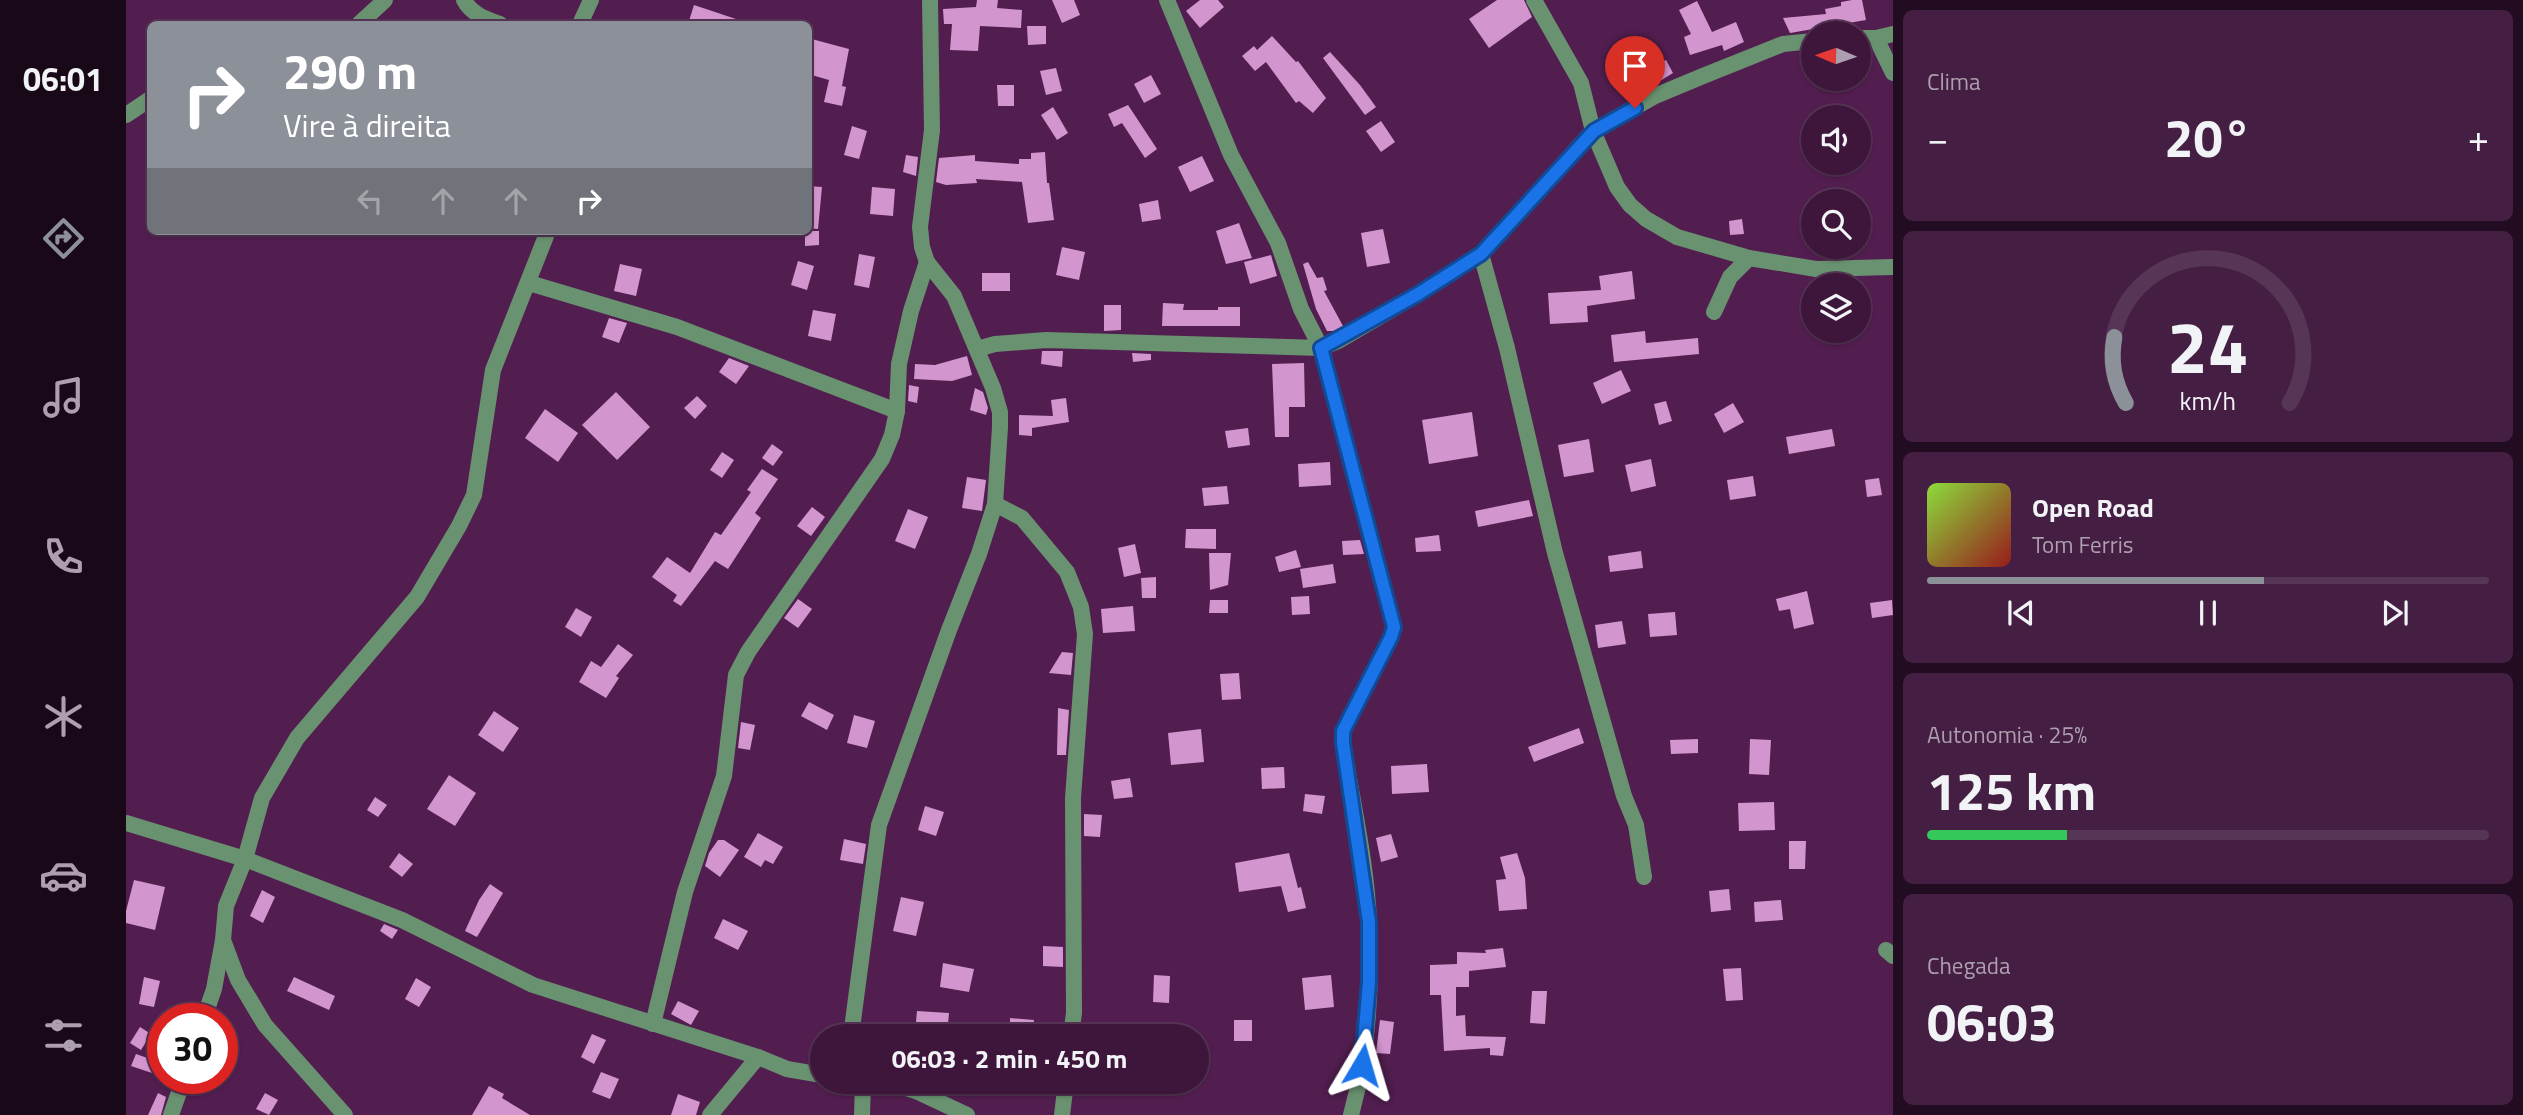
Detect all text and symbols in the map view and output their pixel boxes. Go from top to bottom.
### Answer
north arrow [1801,21,1871,91]
map controls [1801,21,1871,343]
text: 290 m [283,33,417,108]
pin [1605,36,1665,108]
icon: arrive [1616,47,1654,85]
icon: right [168,49,259,140]
text: 06:01 [23,55,103,103]
text: Clima [1927,64,1981,99]
text: 20° [2164,98,2252,177]
text: Vire à direita [283,101,451,149]
button: sound [1801,105,1871,175]
text: − [1927,109,1948,167]
text: + [2468,109,2489,167]
icon: left [351,182,389,220]
icon: ahead [424,182,462,220]
icon: ahead [497,182,535,220]
icon: right [570,182,608,220]
button: search [1801,189,1871,259]
icon: directions [39,214,88,263]
button: layers [1801,273,1871,343]
text: 24 [2167,291,2249,401]
icon: music [39,373,88,422]
text: km/h [2180,381,2236,419]
text: Open Road [2032,488,2154,527]
text: Tom Ferris [2032,527,2133,562]
icon: phone [39,532,88,581]
icon: previous [2002,594,2040,632]
icon: pause [2189,594,2227,632]
icon: next [2376,594,2414,632]
icon: climate [39,692,88,741]
text: Autonomia · 25% [1927,717,2087,752]
text: 125 km [1927,751,2096,830]
icon: car [39,851,88,900]
text: Chegada [1927,948,2011,983]
text: 06:03 [1927,982,2057,1061]
speed limit sign: 30 [147,1003,238,1094]
icon: filters [39,1011,88,1060]
position arrow [1325,1028,1399,1102]
text: 06:03 · 2 min · 450 m [892,1039,1127,1078]

